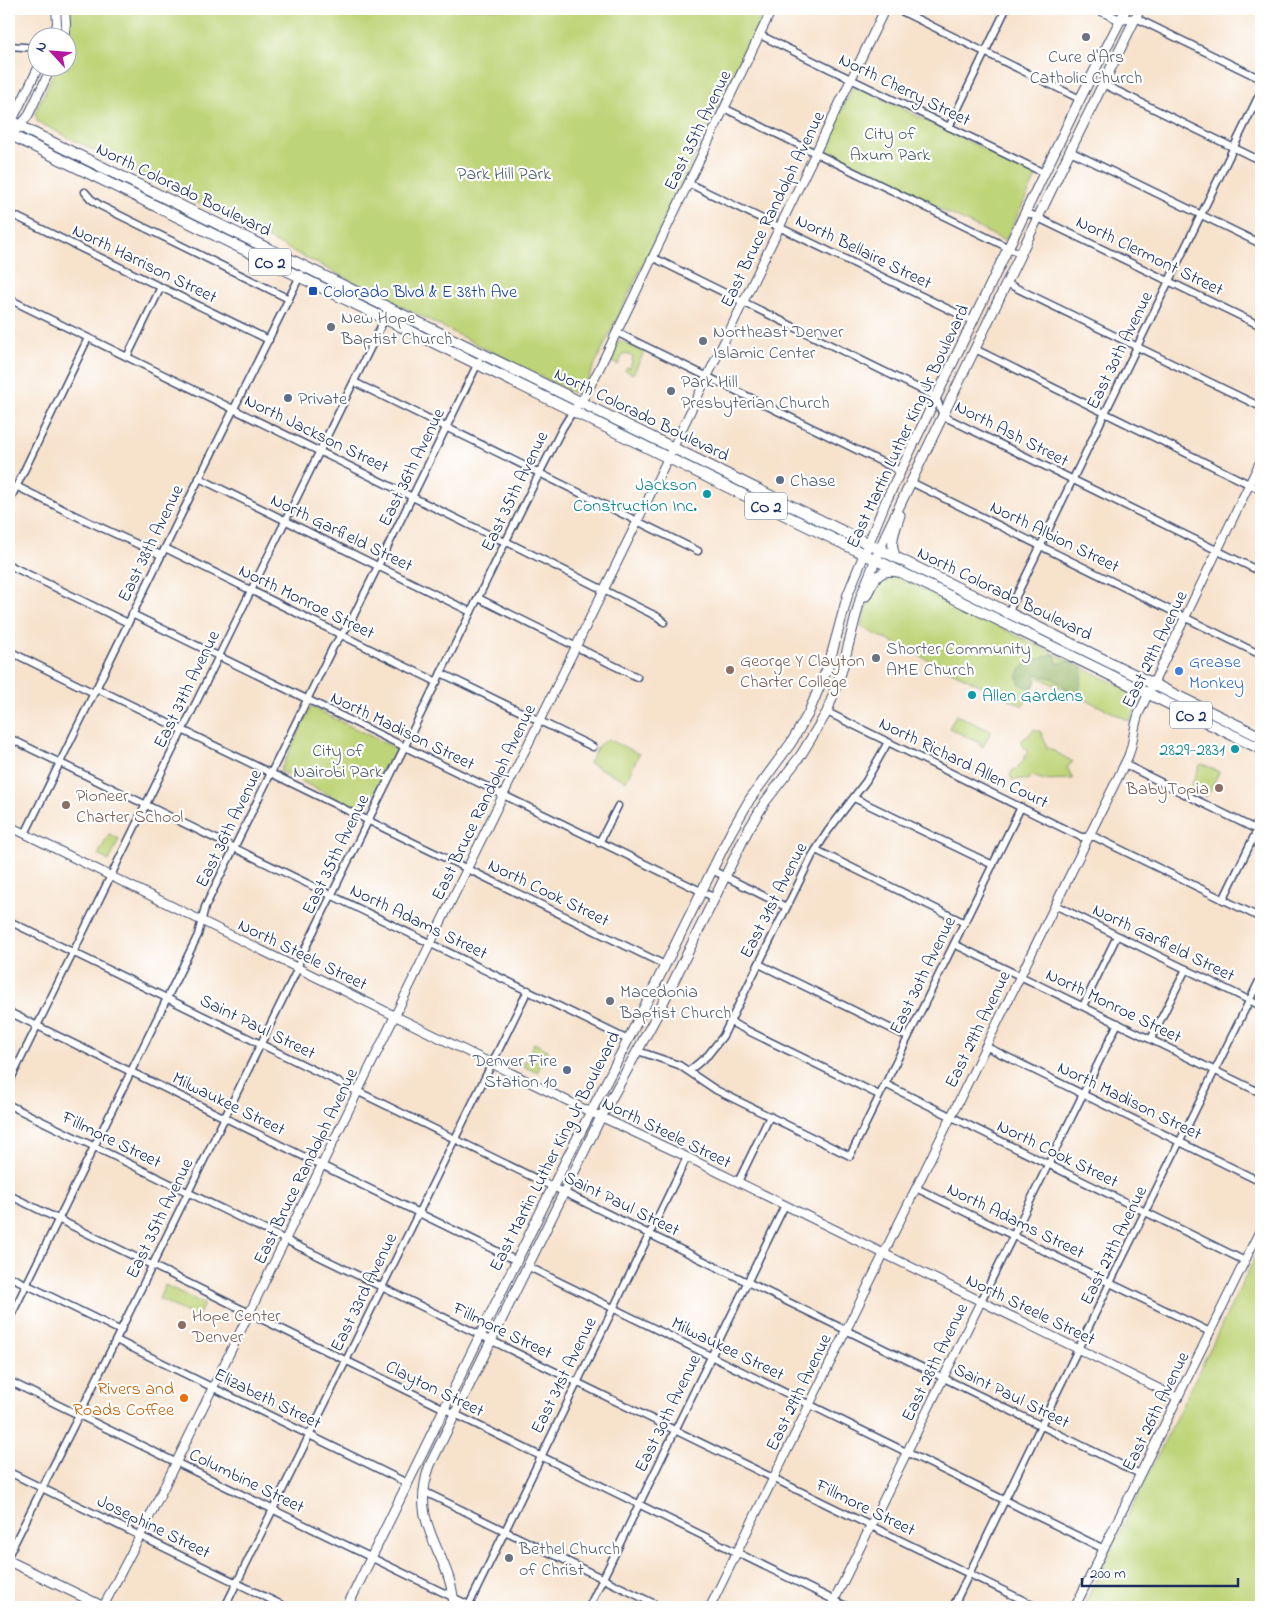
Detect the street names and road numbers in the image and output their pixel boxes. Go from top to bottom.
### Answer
street label: North Cherry Street [834,48,974,134]
street label: East 35th Avenue [658,65,740,195]
street label: East Bruce Randolph Avenue [715,107,833,312]
street label: North Colorado Boulevard [91,137,275,245]
street label: North Bellaire Street [791,208,936,297]
street label: North Clermont Street [1071,210,1227,304]
street label: North Harrison Street [67,218,221,311]
road number: CO 2 [249,248,291,276]
street label: East 30th Avenue [1081,287,1161,414]
street label: East Martin Luther King Jr Boulevard [841,301,978,553]
street label: North Colorado Boulevard [549,362,733,470]
street label: North Jackson Street [239,389,393,481]
street label: North Ash Street [950,395,1073,475]
street label: East 36th Avenue [373,404,453,531]
street label: East 35th Avenue [475,426,557,556]
street label: East 38th Avenue [112,480,192,607]
street label: North Garfield Street [266,488,417,580]
road number: CO 2 [745,492,787,520]
street label: North Albion Street [985,495,1123,580]
street label: North Colorado Boulevard [912,541,1096,649]
street label: North Monroe Street [234,559,378,647]
street label: East 29th Avenue [1116,586,1196,713]
street label: East 37th Avenue [148,626,228,753]
street label: North Madison Street [326,686,479,778]
street label: East Bruce Randolph Avenue [426,700,544,905]
road number: CO 2 [1170,702,1212,728]
street label: North Richard Allen Court [874,711,1052,816]
street label: East 36th Avenue [190,765,270,892]
street label: East 35th Avenue [296,789,378,919]
street label: East 31st Avenue [734,838,816,963]
street label: North Cook Street [483,853,613,934]
street label: North Adams Street [345,878,491,967]
street label: North Garfield Street [1088,898,1239,990]
street label: East 30th Avenue [884,912,964,1039]
street label: North Steele Street [233,913,371,998]
street label: North Monroe Street [1041,963,1185,1051]
street label: East 29th Avenue [939,966,1019,1093]
street label: Saint Paul Street [195,988,320,1067]
street label: East Martin Luther King Jr Boulevard [484,1027,629,1277]
street label: North Madison Street [1053,1056,1206,1148]
street label: East Bruce Randolph Avenue [248,1064,366,1269]
street label: Milwaukee Street [167,1066,289,1143]
street label: North Steele Street [597,1091,735,1176]
street label: Fillmore Street [56,1105,165,1176]
street label: North Cook Street [992,1114,1122,1195]
street label: East 35th Avenue [120,1153,202,1283]
street label: Saint Paul Street [559,1165,684,1244]
street label: North Adams Street [942,1177,1088,1266]
street label: East 27th Avenue [1075,1181,1155,1310]
street label: East 33rd Avenue [325,1228,405,1357]
street label: North Steele Street [961,1268,1099,1353]
street label: Fillmore Street [447,1296,556,1367]
street label: East 28th Avenue [896,1298,976,1427]
street label: Milwaukee Street [666,1311,788,1388]
street label: East 31st Avenue [525,1312,605,1439]
street label: East 29th Avenue [760,1329,840,1456]
street label: East 26th Avenue [1117,1347,1197,1476]
street label: East 30th Avenue [629,1350,709,1477]
street label: Clayton Street [380,1355,488,1425]
street label: Saint Paul Street [949,1357,1074,1436]
street label: Elizabeth Street [209,1363,325,1437]
street label: Columbine Street [184,1443,308,1521]
street label: Fillmore Street [810,1473,919,1544]
street label: Josephine Street [92,1489,214,1566]

